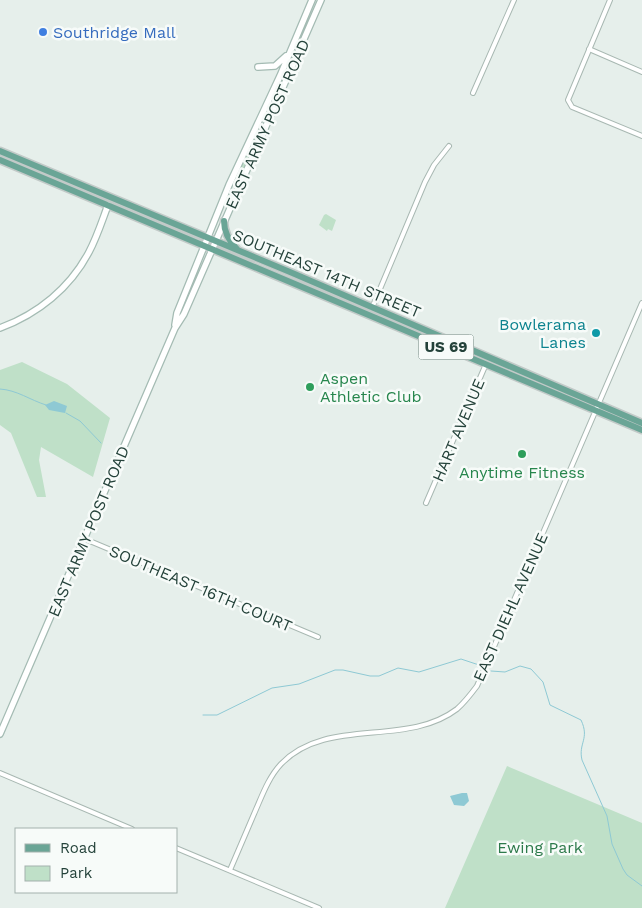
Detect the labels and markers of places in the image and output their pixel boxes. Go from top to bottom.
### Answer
place label: Southridge Mall [53,23,176,42]
marker: Southridge Mall [37,26,49,38]
place label: Bowlerama Lanes [499,315,586,352]
marker: Bowlerama Lanes [590,327,602,339]
place label: Aspen Athletic Club [320,369,422,406]
marker: Aspen Athletic Club [304,381,316,393]
marker: Anytime Fitness [516,448,528,460]
place label: Anytime Fitness [459,463,585,482]

